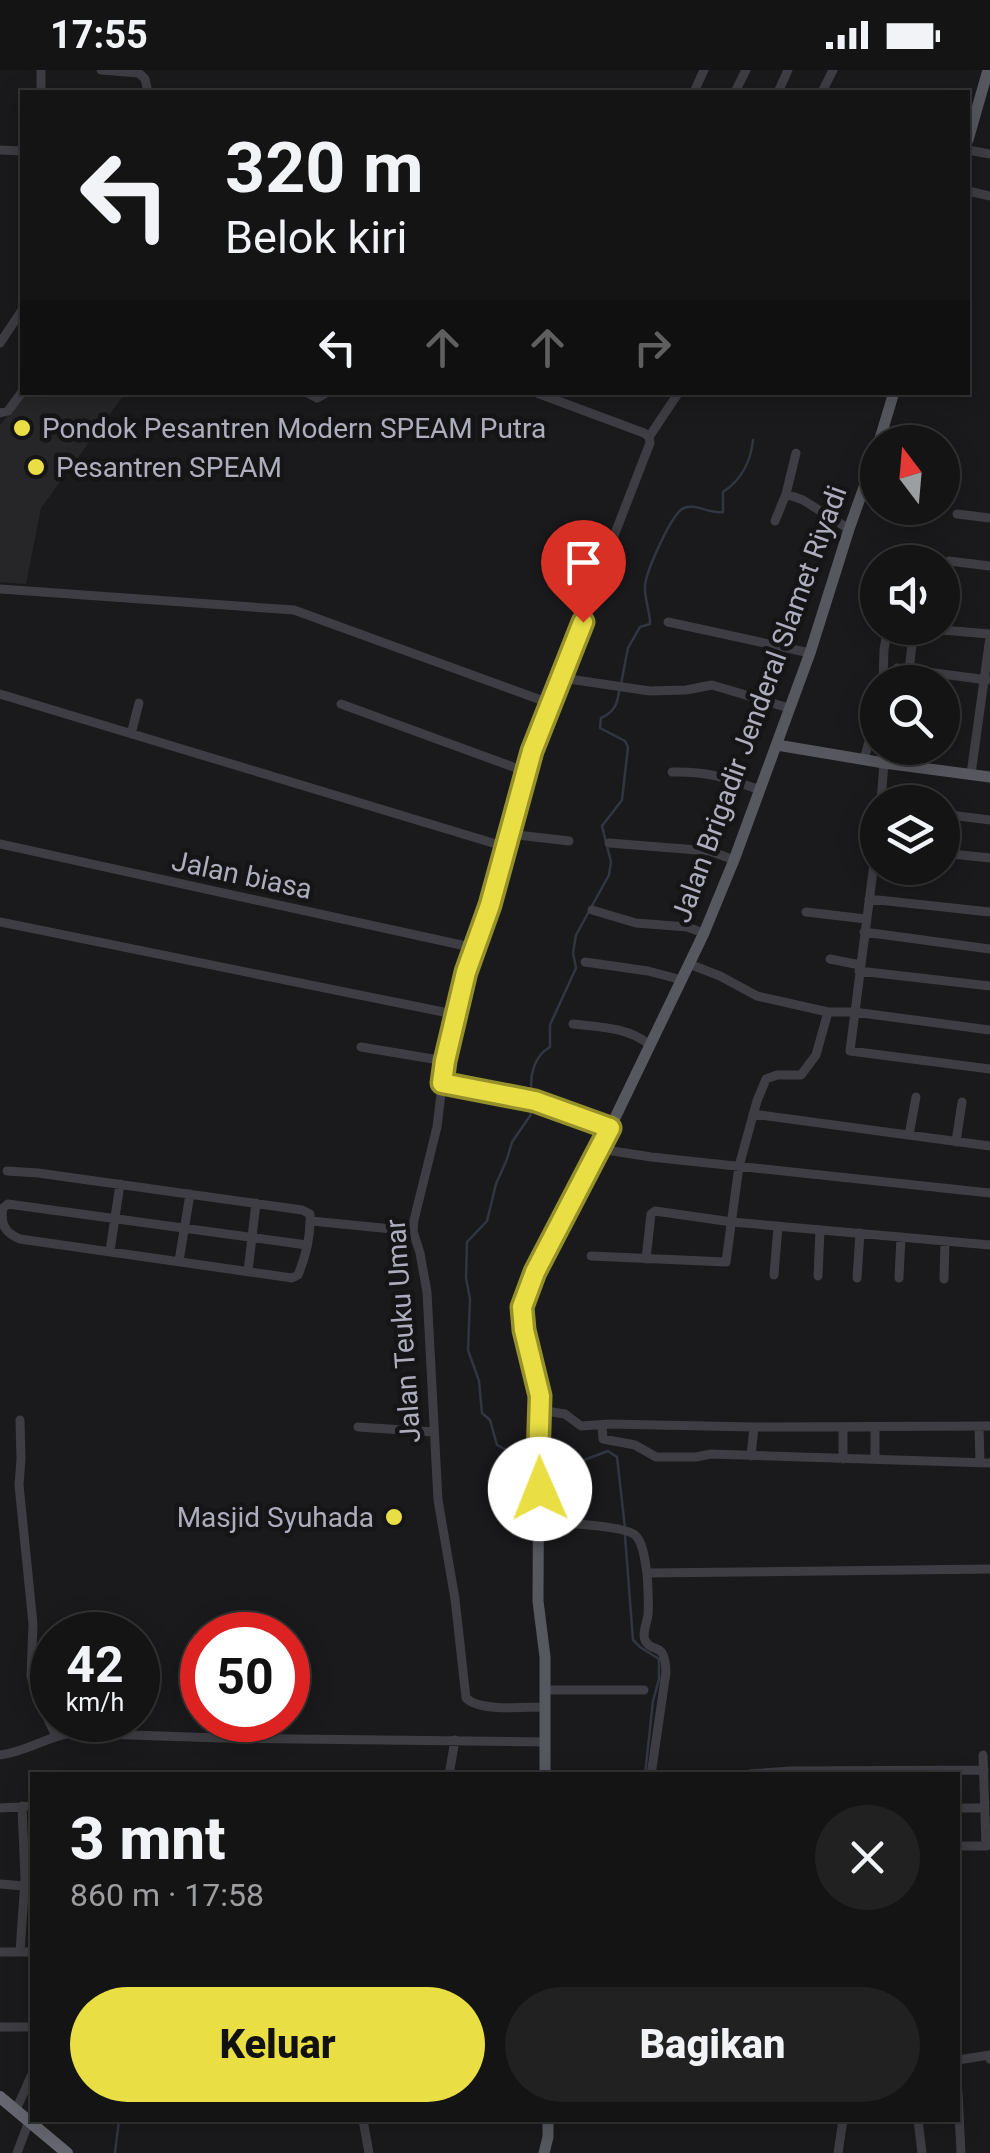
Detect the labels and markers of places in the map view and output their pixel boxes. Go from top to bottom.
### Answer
place label: Pondok Pesantren Modern SPEAM Putra [42,412,546,445]
marker: Pondok Pesantren Modern SPEAM Putra [11,417,33,439]
place label: Pesantren SPEAM [56,451,282,484]
marker: Pesantren SPEAM [25,456,47,478]
pin [541,520,626,623]
place label: Masjid Syuhada [177,1501,374,1534]
marker: Masjid Syuhada [383,1506,405,1528]

